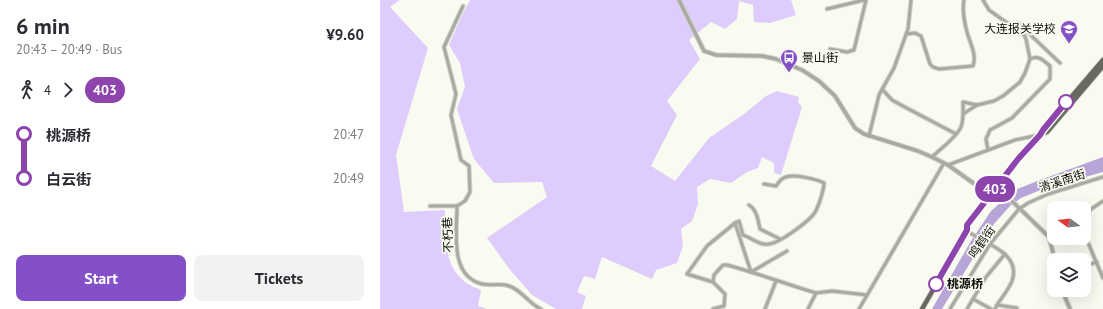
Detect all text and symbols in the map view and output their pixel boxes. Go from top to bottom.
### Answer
text: 6 min [16,12,70,40]
school or university icon: 大连报关学校 [1059,19,1079,44]
place label: 大连报关学校 [984,21,1056,36]
text: ¥9.60 [326,25,364,44]
text: 20:43 – 20:49 · Bus [16,41,122,58]
bus stop icon: 景山街 [779,48,799,73]
place label: 景山街 [802,50,838,65]
icon: walk [16,79,38,101]
icon: forward [57,79,79,101]
text: 403 [93,81,117,99]
text: 4 [44,82,51,99]
unlabelled marker [1058,94,1074,110]
text: 桃源桥 [46,126,91,145]
text: 20:47 [333,126,364,143]
street label: 清溪南街 [1037,166,1087,195]
text: 白云街 [46,170,91,189]
text: 20:49 [333,170,364,187]
line badge: 403 [972,176,1018,202]
text: 403 [983,180,1007,198]
north arrow [1047,201,1091,245]
map controls [1047,201,1091,297]
street label: 不朽巷 [439,217,456,253]
street label: 鸣鹤街 [965,223,998,261]
button: layers [1047,253,1091,297]
button: Start [16,255,186,301]
button: Tickets [194,255,364,301]
marker: 桃源桥 [928,276,944,292]
place label: 桃源桥 [947,276,983,291]

